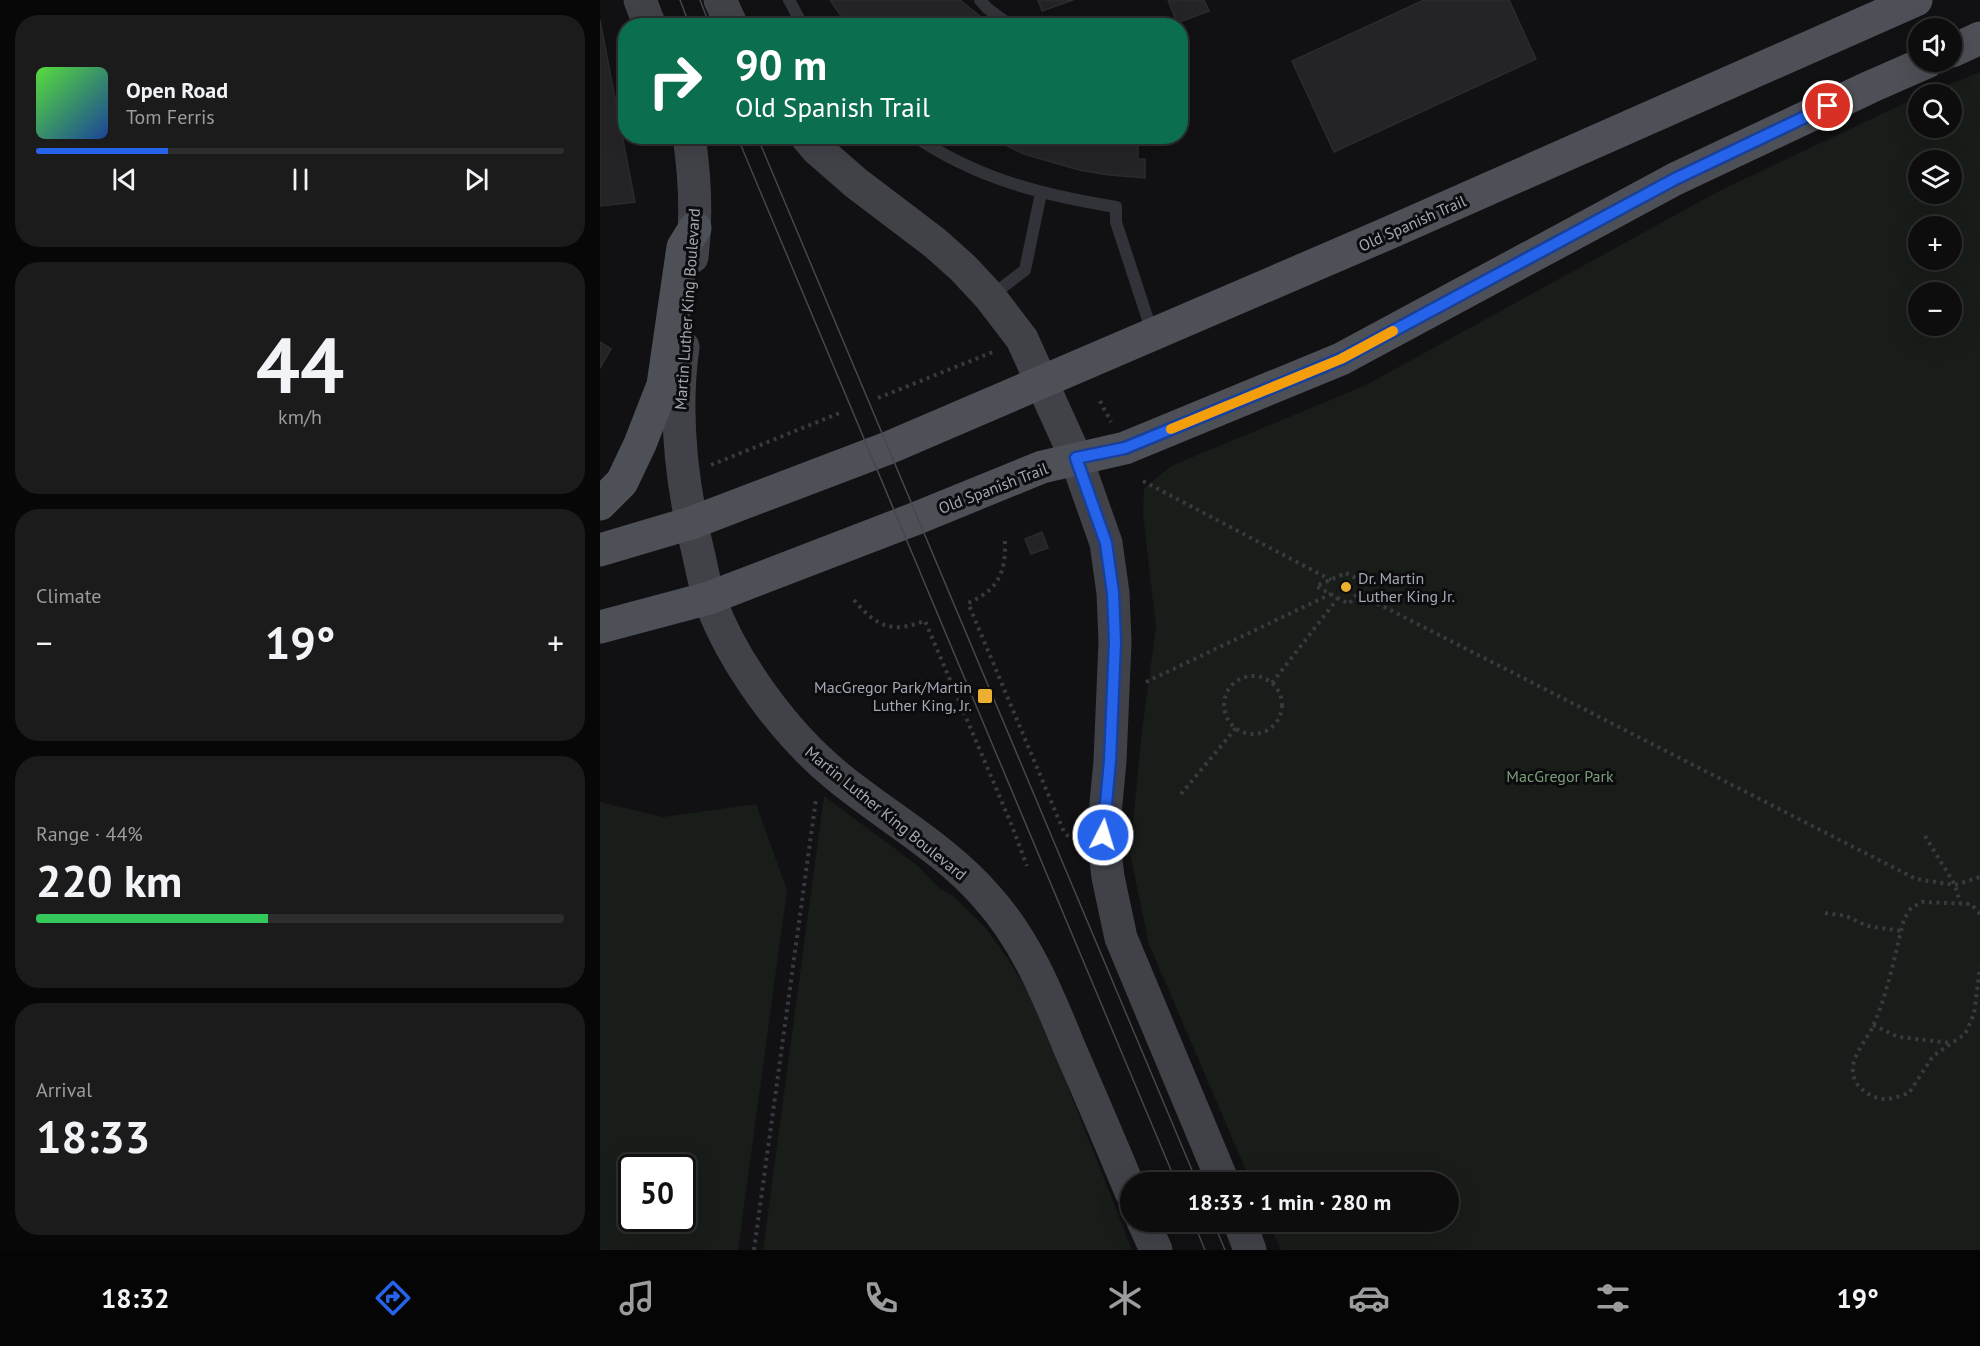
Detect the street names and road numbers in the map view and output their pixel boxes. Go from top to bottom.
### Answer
street label: Old Spanish Trail [1355,190,1469,256]
street label: Martin Luther King Boulevard [670,207,704,411]
street label: Old Spanish Trail [936,458,1051,518]
street label: Martin Luther King Boulevard [801,742,971,884]

